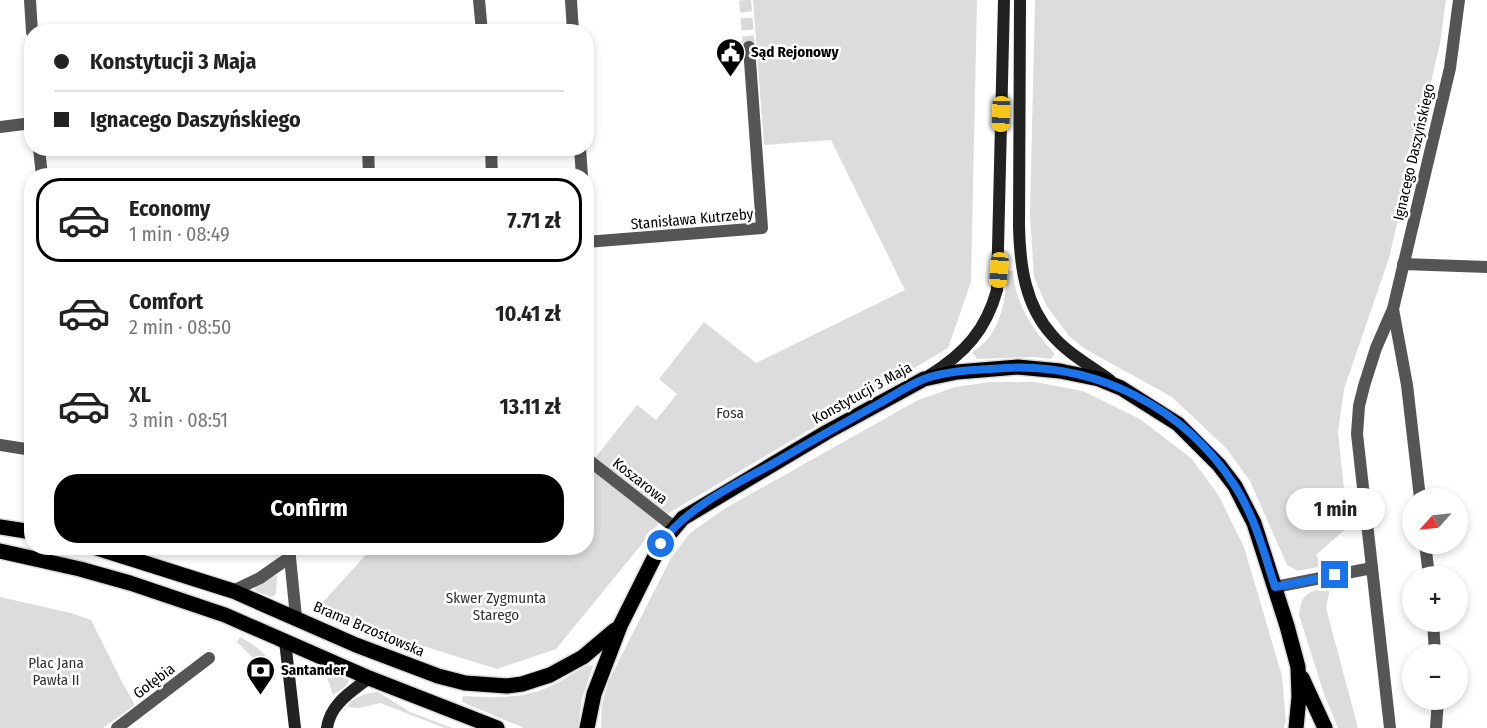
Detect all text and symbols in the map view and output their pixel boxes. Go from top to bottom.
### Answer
public building icon: Sąd Rejonowy [714,36,746,78]
place label: Sąd Rejonowy [751,43,839,61]
text: Konstytucji 3 Maja [90,48,256,75]
street label: Ignacego Daszyńskiego [1389,82,1439,222]
car [991,96,1011,132]
text: Ignacego Daszyńskiego [90,106,301,133]
icon: car [57,193,111,247]
text: Economy [129,195,210,222]
street label: Stanisława Kutrzeby [630,205,754,233]
text: 7.71 zł [507,207,561,234]
text: 1 min · 08:49 [129,222,230,246]
car [988,251,1010,289]
icon: car [57,286,111,340]
text: Comfort [129,288,203,315]
text: 10.41 zł [495,300,561,327]
text: 2 min · 08:50 [129,315,231,339]
street label: Konstytucji 3 Maja [809,358,915,428]
icon: car [57,379,111,433]
text: XL [129,381,151,408]
text: 13.11 zł [499,393,561,420]
park label: Fosa [716,404,744,422]
text: 3 min · 08:51 [129,408,228,432]
street label: Koszarowa [609,454,671,508]
button: Confirm [54,474,564,543]
callout: 1 min [1286,488,1384,530]
north arrow [1402,488,1468,554]
map controls [1402,488,1468,710]
text: 1 min [1314,497,1357,521]
route start [647,530,674,557]
route end [1321,561,1348,588]
button: + [1402,566,1468,632]
park label: Skwer Zygmunta Starego [446,589,546,624]
street label: Brama Brzostowska [311,597,427,661]
button: − [1402,644,1468,710]
park label: Plac Jana Pawła II [28,654,84,689]
bank icon: Santander [244,654,276,696]
street label: Gołębia [130,660,178,702]
place label: Santander [281,661,346,679]

